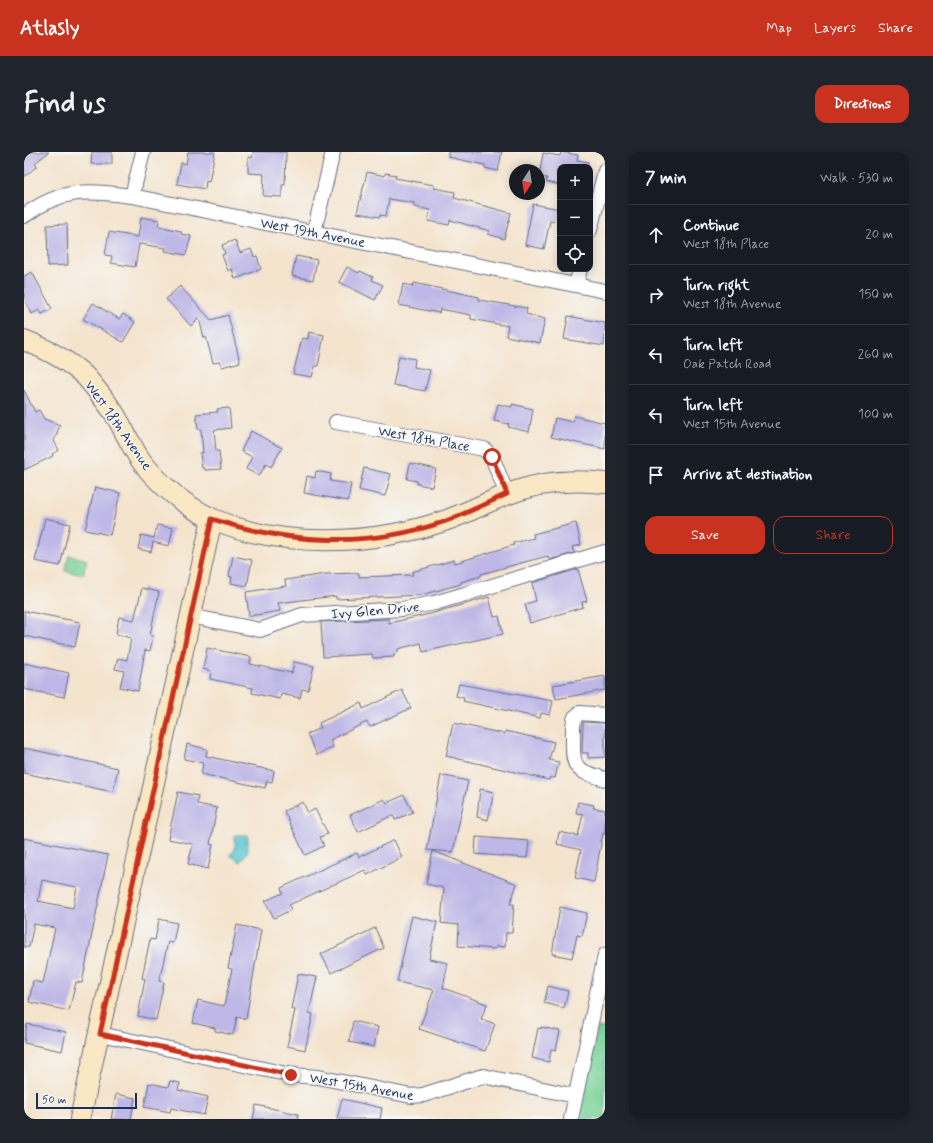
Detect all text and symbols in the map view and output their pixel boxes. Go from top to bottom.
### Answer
text: Atlasly [20,16,79,41]
text: Map [766,19,792,37]
text: Layers [814,19,856,37]
text: Share [878,19,913,37]
button: Directions [815,85,909,123]
text: Find us [24,86,105,123]
north arrow [509,164,545,200]
map controls [557,164,593,272]
button: + [557,164,593,200]
text: 7 min [645,167,687,189]
text: Walk · 530 m [820,170,893,187]
button: − [557,200,593,236]
street label: West 19th Avenue [259,214,367,252]
text: Continue [683,216,739,236]
icon: ahead [645,224,667,246]
text: 20 m [865,226,893,243]
button: locate [557,236,593,272]
text: West 18th Place [683,236,769,253]
text: Turn right [683,276,750,296]
icon: right [645,284,667,306]
text: 150 m [859,286,893,303]
text: West 18th Avenue [683,296,781,313]
text: Turn left [683,336,743,356]
icon: left [645,344,667,366]
text: 260 m [858,346,893,363]
text: Oak Patch Road [683,356,771,373]
street label: West 18th Avenue [80,377,156,474]
text: Turn left [683,396,743,416]
icon: left [645,404,667,426]
text: 100 m [858,406,893,423]
text: West 15th Avenue [683,416,781,433]
street label: West 18th Place [377,422,471,456]
route start [483,448,501,466]
icon: arrive [645,464,667,486]
text: Arrive at destination [683,465,812,485]
button: Save [645,516,765,554]
button: Share [773,516,893,554]
street label: Ivy Glen Drive [330,598,420,624]
route end [282,1066,300,1084]
street label: West 15th Avenue [308,1069,416,1105]
scale bar [36,1091,137,1110]
text: 50 m [42,1093,67,1107]

